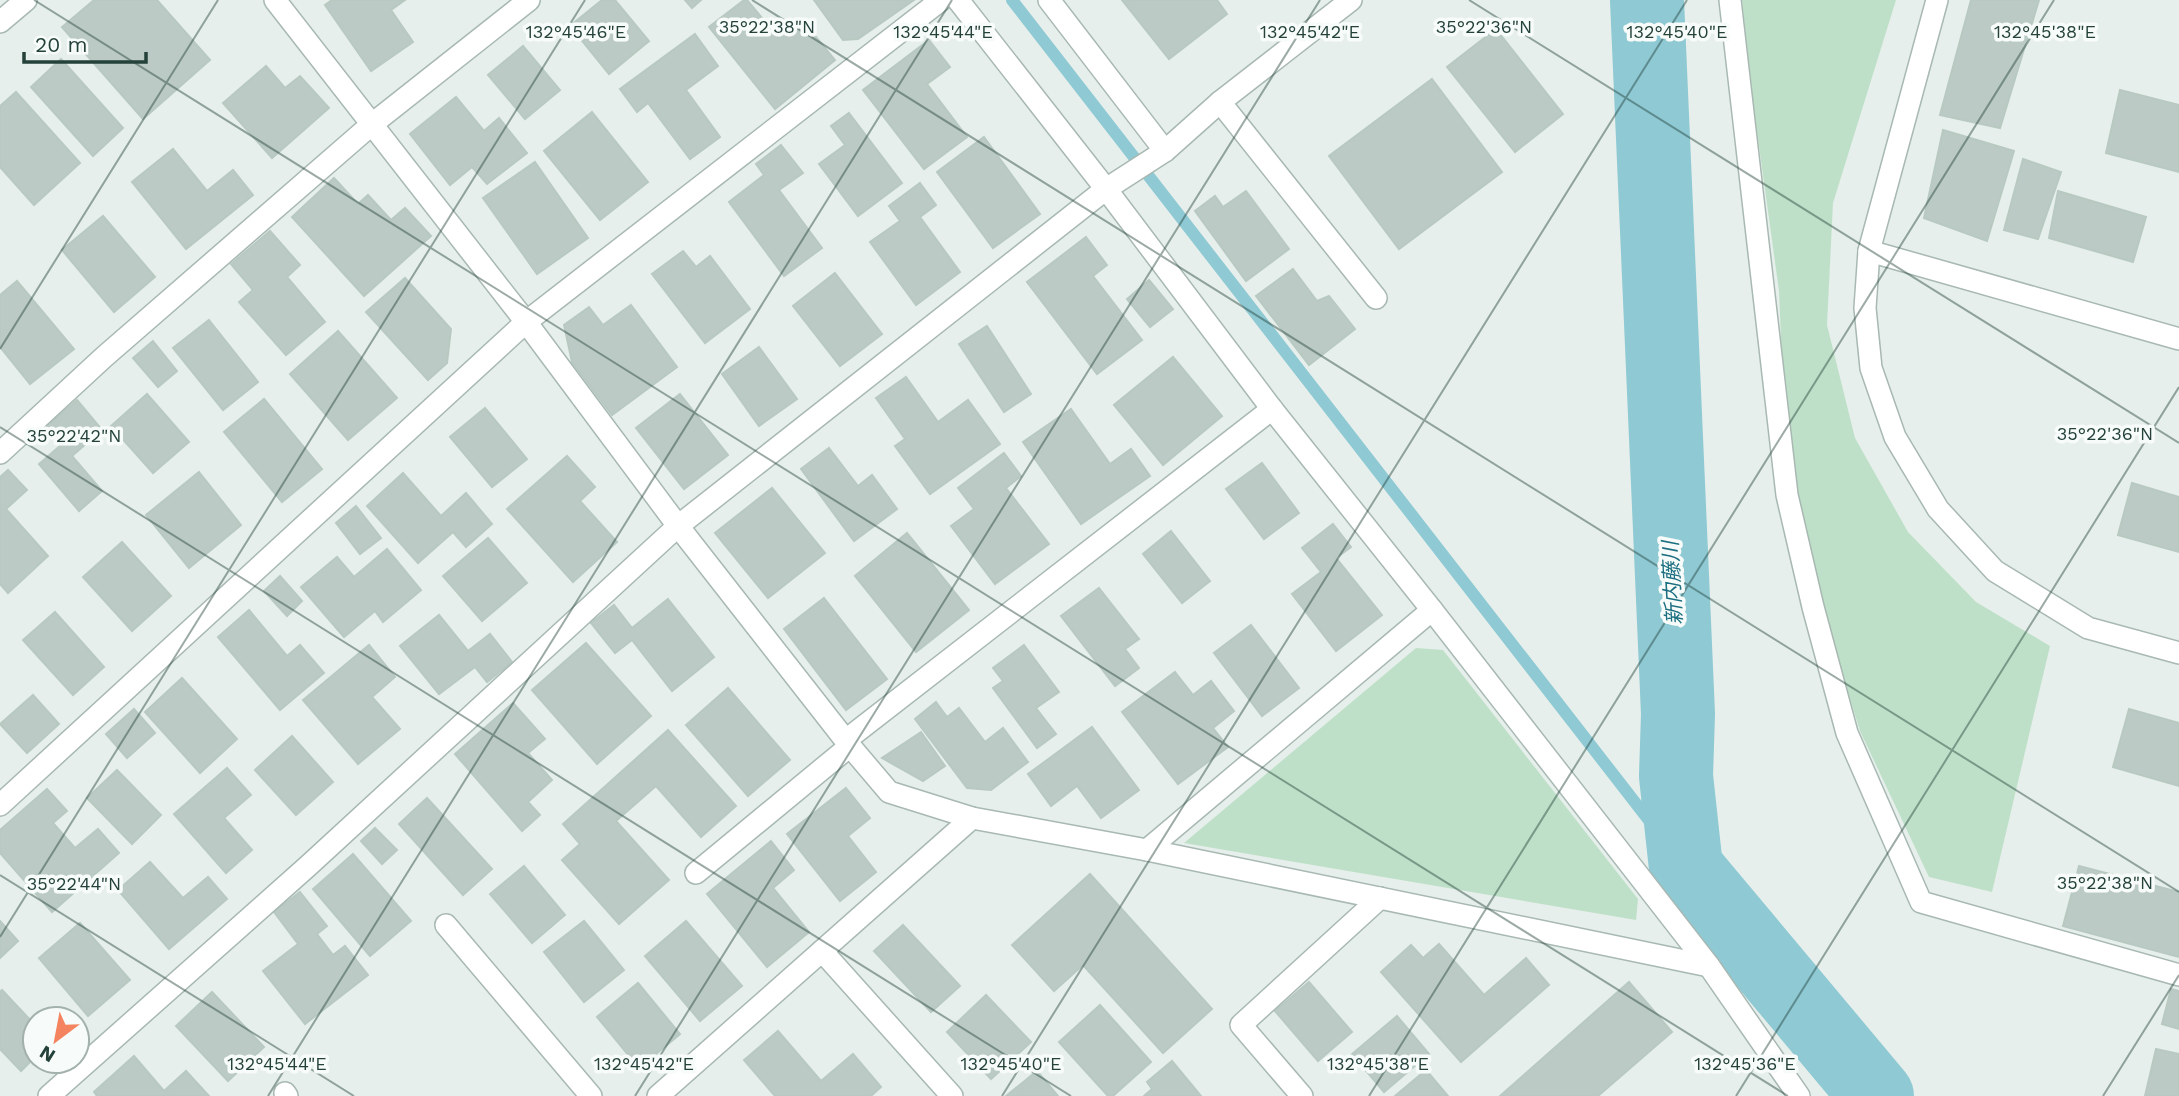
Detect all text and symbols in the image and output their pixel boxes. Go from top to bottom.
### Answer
text: 35°22'38"N [719,16,815,37]
text: 35°22'36"N [1436,16,1532,37]
scale bar [24,21,147,65]
text: 132°45'46"E [526,21,626,42]
text: 132°45'44"E [893,21,993,42]
text: 132°45'42"E [1260,21,1360,42]
text: 132°45'40"E [1627,21,1727,42]
text: 132°45'38"E [1994,21,2096,42]
text: 20 m [35,32,87,57]
text: 35°22'36"N [2057,423,2153,444]
text: 35°22'42"N [27,425,121,446]
water label: 新内藤川 [1657,538,1687,626]
text: 35°22'38"N [2057,872,2153,893]
text: 35°22'44"N [27,873,121,894]
north arrow [21,1005,91,1075]
text: N [35,1041,59,1067]
text: 132°45'44"E [227,1053,327,1074]
text: 132°45'42"E [594,1053,694,1074]
text: 132°45'40"E [961,1053,1061,1074]
text: 132°45'38"E [1327,1053,1429,1074]
text: 132°45'36"E [1694,1053,1796,1074]

